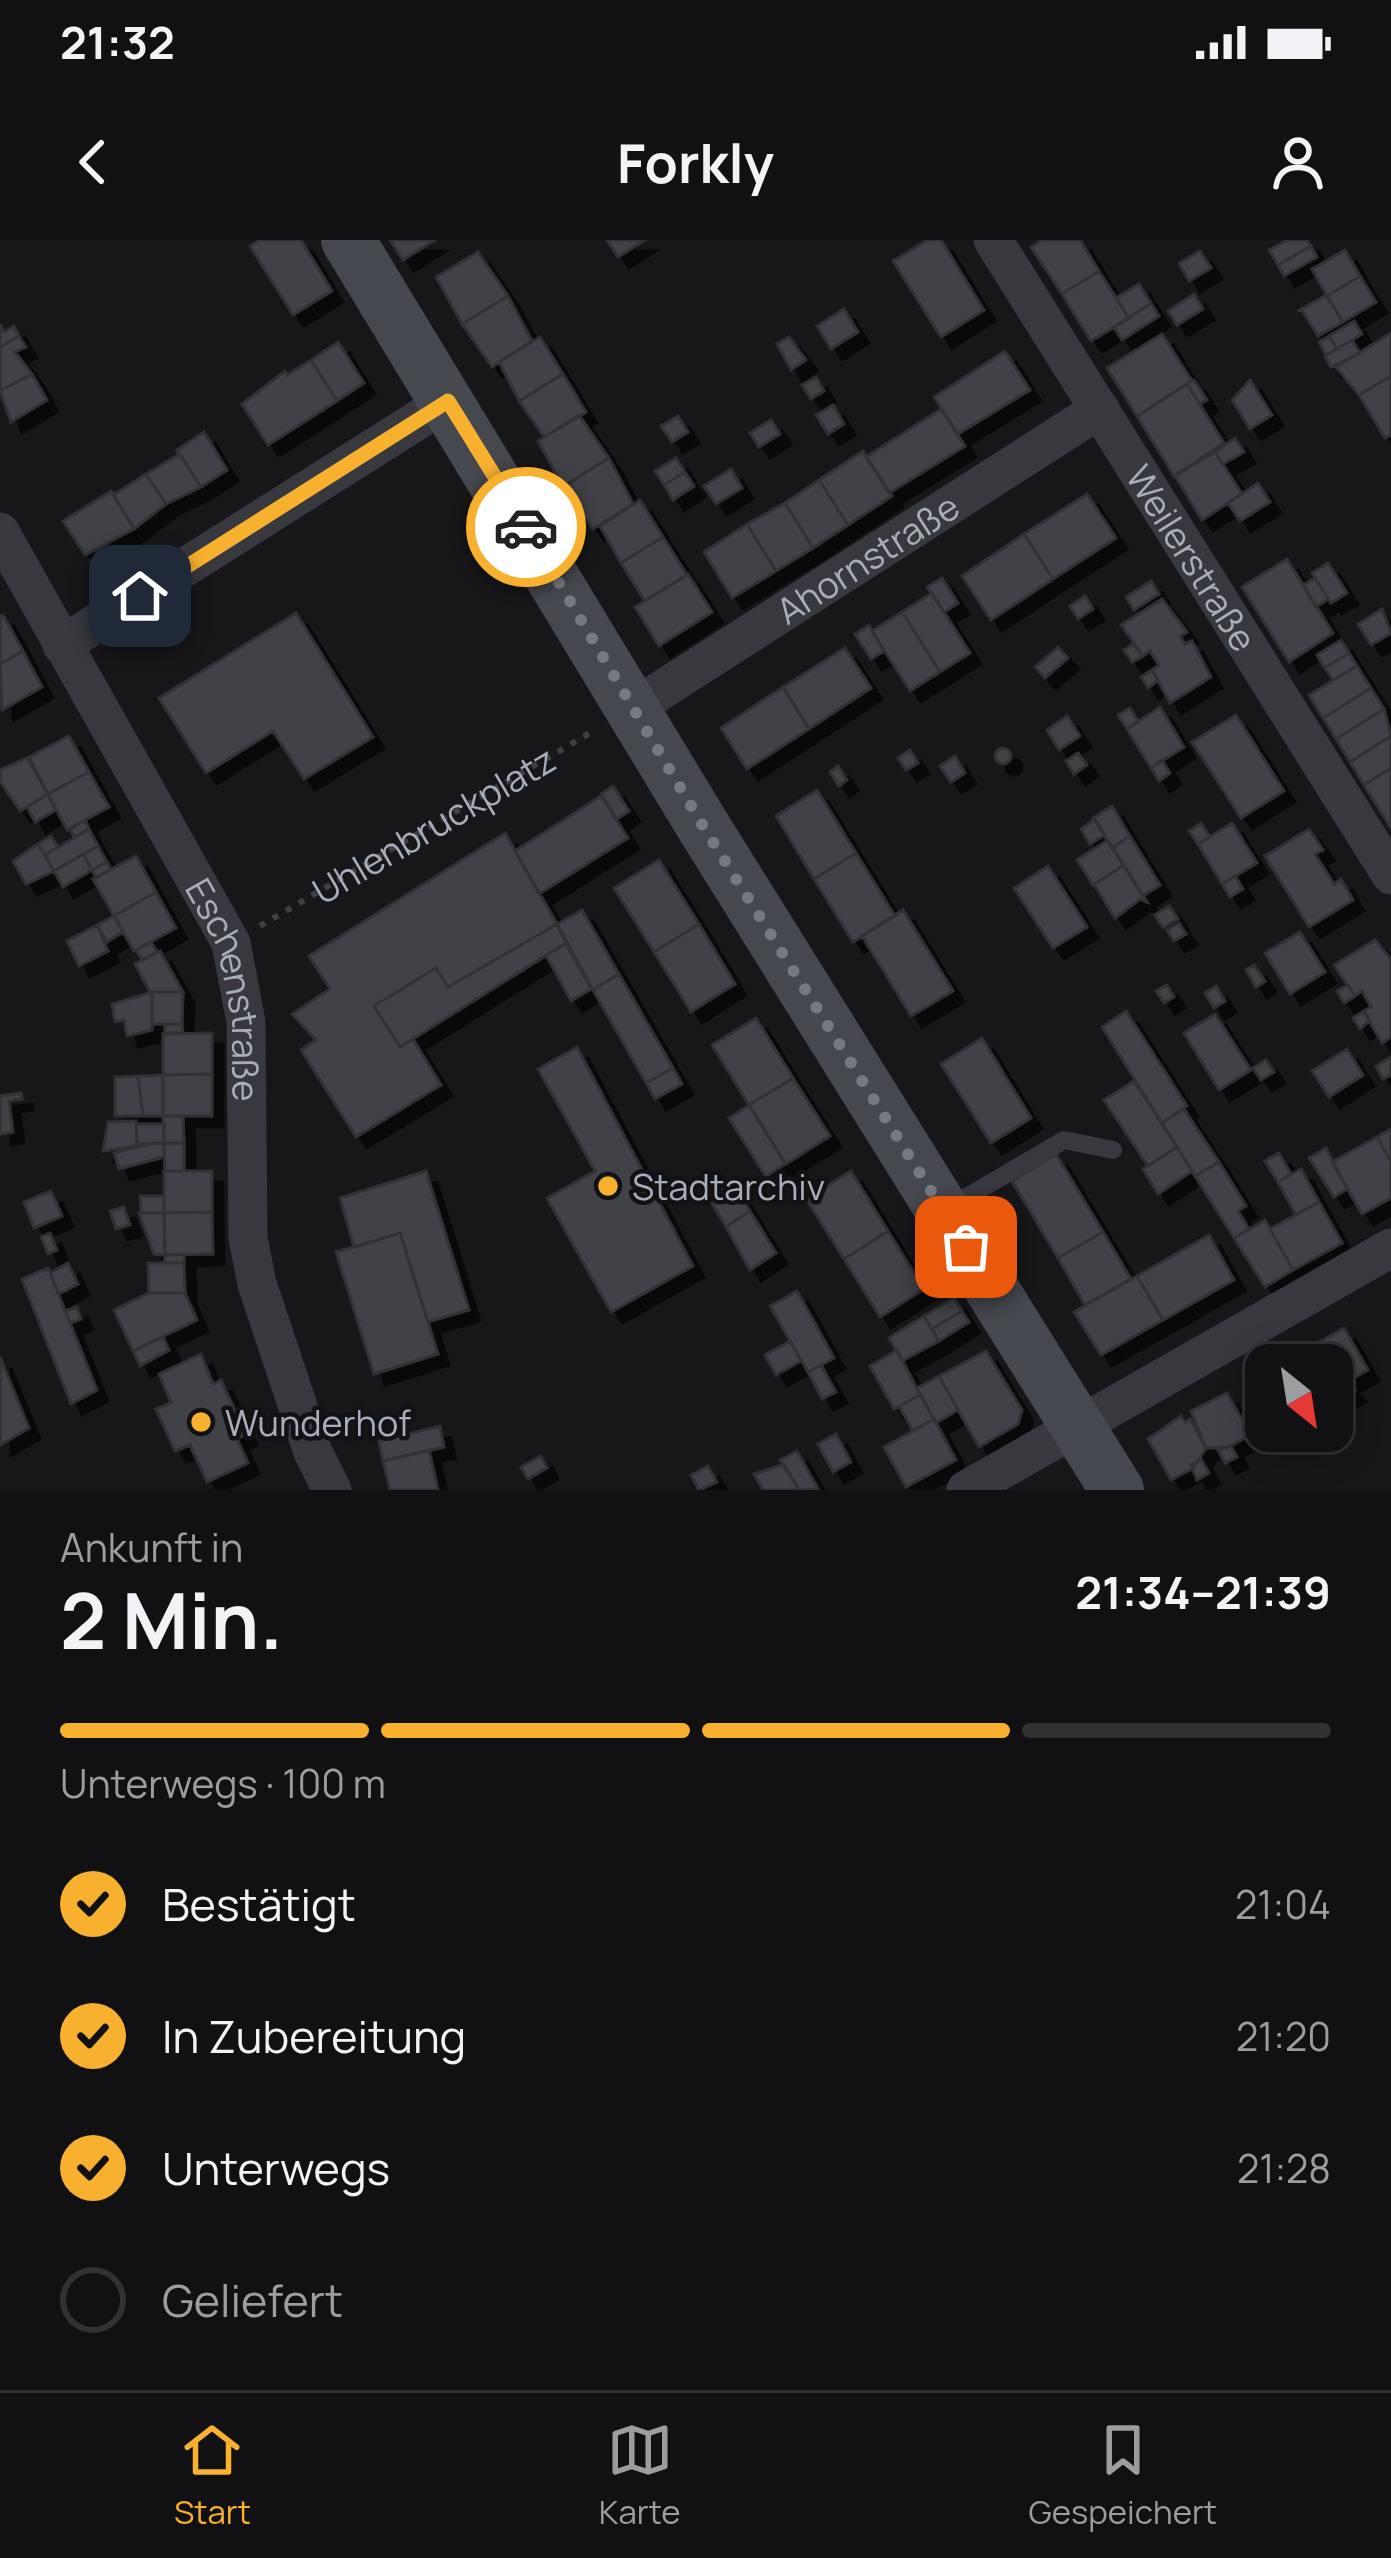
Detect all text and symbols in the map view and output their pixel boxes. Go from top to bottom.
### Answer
text: 21:32 [60,11,175,73]
text: Forkly [617,125,774,199]
icon: back [60,129,126,195]
icon: person [1265,129,1331,195]
street label: Weilerstraße [1115,455,1269,660]
courier [466,467,586,587]
street label: Ahornstraße [767,481,968,635]
icon: car [493,494,559,560]
pin [89,545,191,647]
icon: home [107,563,173,629]
street label: Uhlenbruckplatz [303,734,564,915]
street label: Eschenstraße [175,869,271,1102]
place label: Stadtarchiv [632,1162,825,1211]
marker: Stadtarchiv [595,1173,621,1199]
pin [915,1196,1017,1298]
icon: bag [933,1214,999,1280]
north arrow [1245,1344,1353,1452]
map controls [1245,1344,1353,1452]
place label: Wunderhof [225,1398,411,1447]
marker: Wunderhof [188,1409,214,1435]
text: Ankunft in [60,1520,243,1574]
text: 21:34–21:39 [1075,1561,1331,1623]
text: 2 Min. [60,1566,283,1672]
text: Unterwegs · 100 m [60,1756,386,1810]
icon: check [60,1871,126,1937]
text: Bestätigt [162,1873,356,1935]
text: 21:04 [1235,1877,1331,1931]
icon: check [60,2003,126,2069]
text: In Zubereitung [162,2005,466,2067]
text: 21:20 [1236,2009,1331,2063]
icon: check [60,2135,126,2201]
text: Unterwegs [162,2137,390,2199]
text: 21:28 [1237,2141,1331,2195]
text: Geliefert [162,2269,343,2331]
tab: Start [174,2417,251,2534]
tab: Karte [599,2417,681,2534]
tab: Gespeichert [1028,2417,1217,2534]

